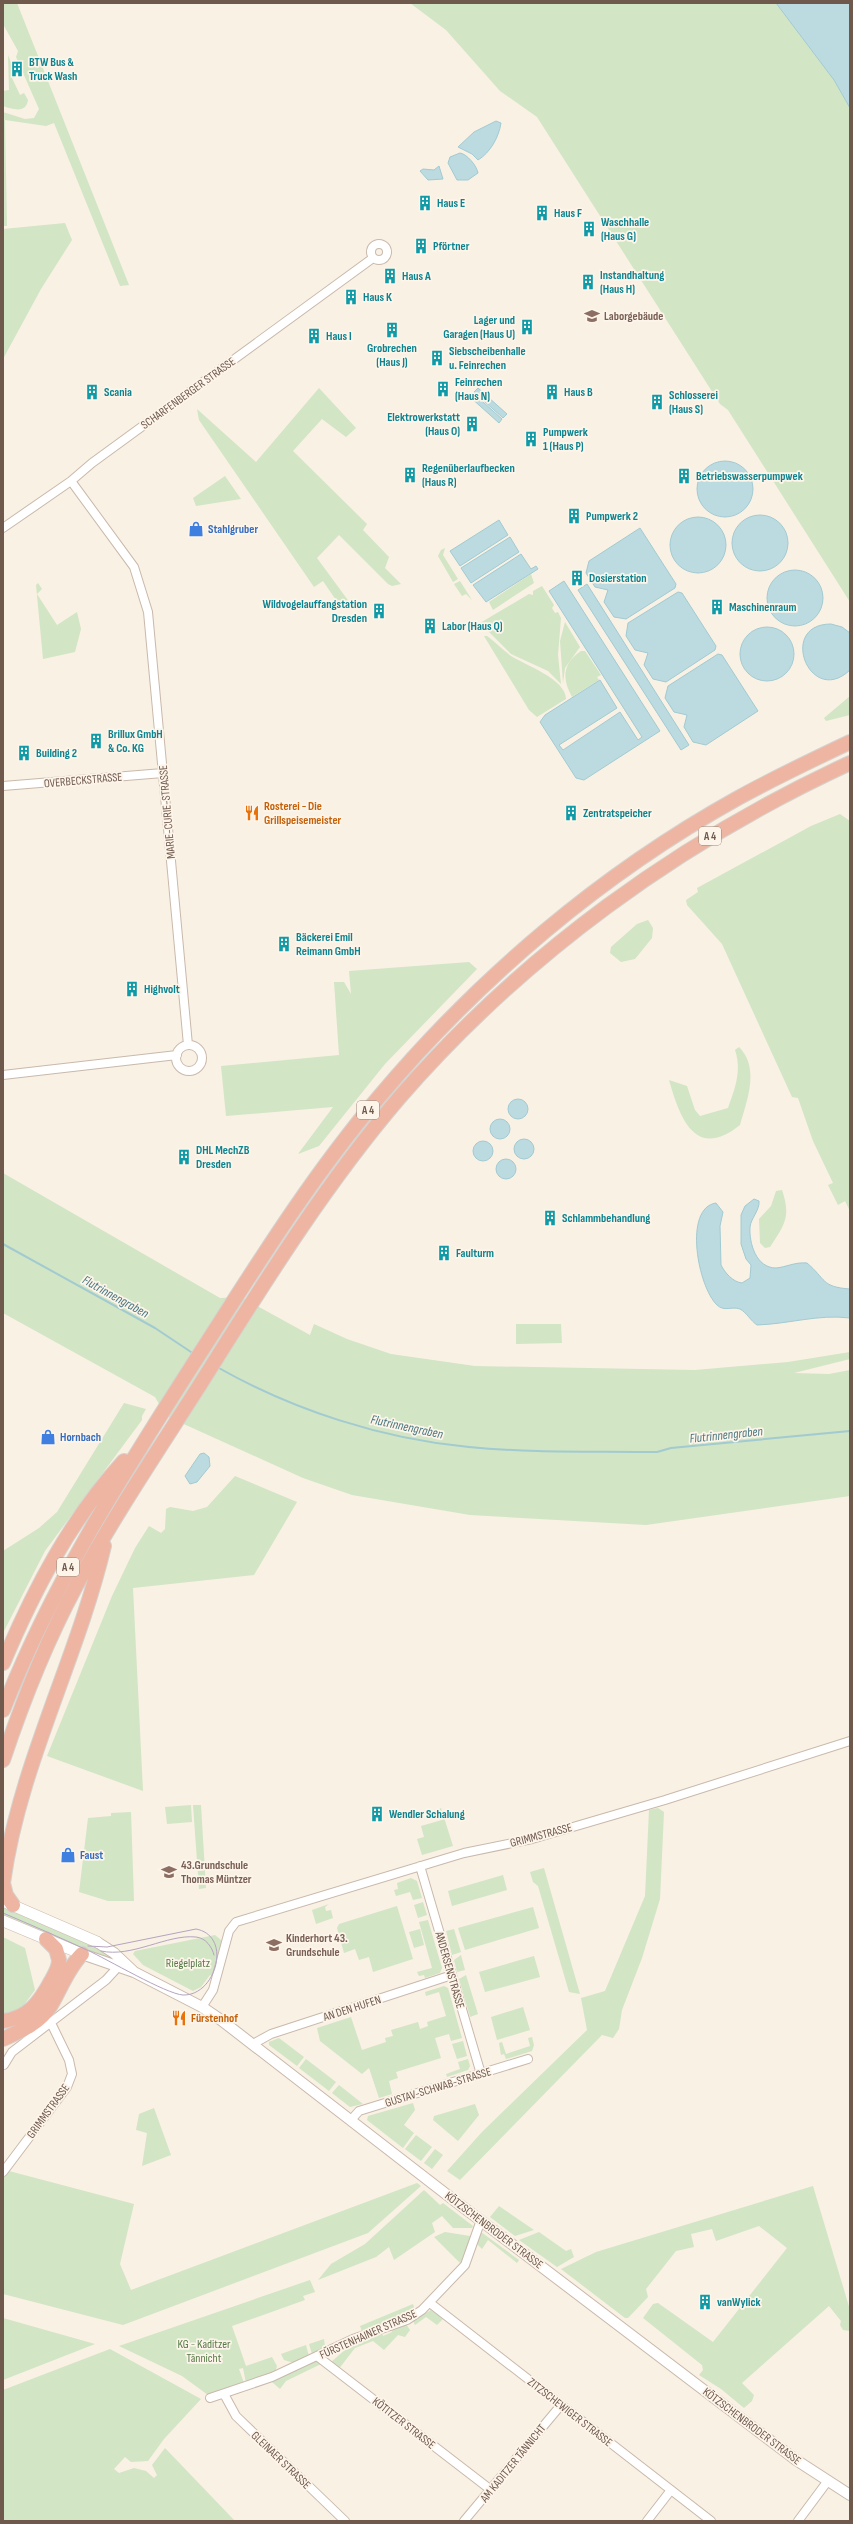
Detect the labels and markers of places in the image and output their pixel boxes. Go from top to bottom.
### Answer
place label: BTW Bus & Truck Wash [29,55,77,84]
building icon: BTW Bus & Truck Wash [8,60,26,78]
building icon: Haus E [416,194,434,212]
place label: Haus E [437,196,465,211]
building icon: Haus F [533,204,551,222]
place label: Haus F [554,206,582,221]
place label: Waschhalle (Haus G) [601,215,649,244]
building icon: Waschhalle (Haus G) [580,220,598,238]
building icon: Pförtner [412,237,430,255]
place label: Pförtner [433,239,470,254]
building icon: Haus A [381,267,399,285]
place label: Instandhaltung (Haus H) [600,268,664,297]
place label: Haus A [402,269,431,284]
building icon: Instandhaltung (Haus H) [579,273,597,291]
building icon: Haus K [342,288,360,306]
place label: Haus K [363,290,392,305]
school or university icon: Laborgebäude [583,307,601,325]
place label: Laborgebäude [604,309,663,324]
place label: Lager und Garagen (Haus U) [443,313,515,342]
building icon: Lager und Garagen (Haus U) [518,318,536,336]
building icon: Grobrechen (Haus J) [383,321,401,339]
building icon: Haus I [305,327,323,345]
place label: Haus I [326,329,352,344]
place label: Grobrechen (Haus J) [367,341,417,370]
place label: Siebscheibenhalle u. Feinrechen [449,344,526,373]
building icon: Siebscheibenhalle u. Feinrechen [428,349,446,367]
place label: Feinrechen (Haus N) [455,375,502,404]
building icon: Feinrechen (Haus N) [434,380,452,398]
building icon: Scania [83,383,101,401]
building icon: Haus B [543,383,561,401]
place label: Scania [104,385,132,400]
place label: Haus B [564,385,593,400]
place label: Schlosserei (Haus S) [669,388,718,417]
building icon: Schlosserei (Haus S) [648,393,666,411]
place label: Elektrowerkstatt (Haus O) [387,410,460,439]
building icon: Elektrowerkstatt (Haus O) [463,415,481,433]
place label: Pumpwerk 1 (Haus P) [543,425,588,454]
building icon: Pumpwerk 1 (Haus P) [522,430,540,448]
place label: Regenüberlaufbecken (Haus R) [422,461,515,490]
building icon: Regenüberlaufbecken (Haus R) [401,466,419,484]
building icon: Betriebswasserpumpwek [675,467,693,485]
place label: Betriebswasserpumpwek [696,469,803,484]
building icon: Pumpwerk 2 [565,507,583,525]
place label: Pumpwerk 2 [586,509,638,524]
shop icon: Stahlgruber [187,520,205,538]
place label: Stahlgruber [208,522,258,537]
building icon: Dosierstation [568,569,586,587]
place label: Dosierstation [589,571,647,586]
place label: Wildvogelauffangstation Dresden [263,597,367,626]
building icon: Maschinenraum [708,598,726,616]
place label: Maschinenraum [729,600,796,615]
building icon: Wildvogelauffangstation Dresden [370,602,388,620]
building icon: Labor (Haus Q) [421,617,439,635]
place label: Labor (Haus Q) [442,619,503,634]
place label: Brillux GmbH & Co. KG [108,727,163,756]
building icon: Brillux GmbH & Co. KG [87,732,105,750]
building icon: Building 2 [15,744,33,762]
place label: Building 2 [36,746,77,761]
place label: Rosterei - Die Grillspeisemeister [264,799,342,828]
restaurant icon: Rosterei - Die Grillspeisemeister [243,804,261,822]
building icon: Zentratspeicher [562,804,580,822]
place label: Zentratspeicher [583,806,652,821]
place label: Bäckerei Emil Reimann GmbH [296,930,361,959]
building icon: Bäckerei Emil Reimann GmbH [275,935,293,953]
building icon: Highvolt [123,980,141,998]
place label: Highvolt [144,982,180,997]
place label: DHL MechZB Dresden [196,1143,250,1172]
building icon: DHL MechZB Dresden [175,1148,193,1166]
building icon: Schlammbehandlung [541,1209,559,1227]
place label: Schlammbehandlung [562,1211,650,1226]
building icon: Faulturm [435,1244,453,1262]
place label: Faulturm [456,1246,494,1261]
shop icon: Hornbach [39,1428,57,1446]
place label: Hornbach [60,1430,101,1445]
building icon: Wendler Schalung [368,1805,386,1823]
place label: Wendler Schalung [389,1807,465,1822]
shop icon: Faust [59,1846,77,1864]
place label: Faust [80,1848,103,1863]
place label: 43.Grundschule Thomas Müntzer [181,1858,252,1887]
school or university icon: 43.Grundschule Thomas Müntzer [160,1863,178,1881]
place label: Kinderhort 43. Grundschule [286,1931,348,1960]
school or university icon: Kinderhort 43. Grundschule [265,1936,283,1954]
restaurant icon: Fürstenhof [170,2009,188,2027]
place label: Fürstenhof [191,2011,238,2026]
building icon: vanWylick [696,2293,714,2311]
place label: vanWylick [717,2295,761,2310]

